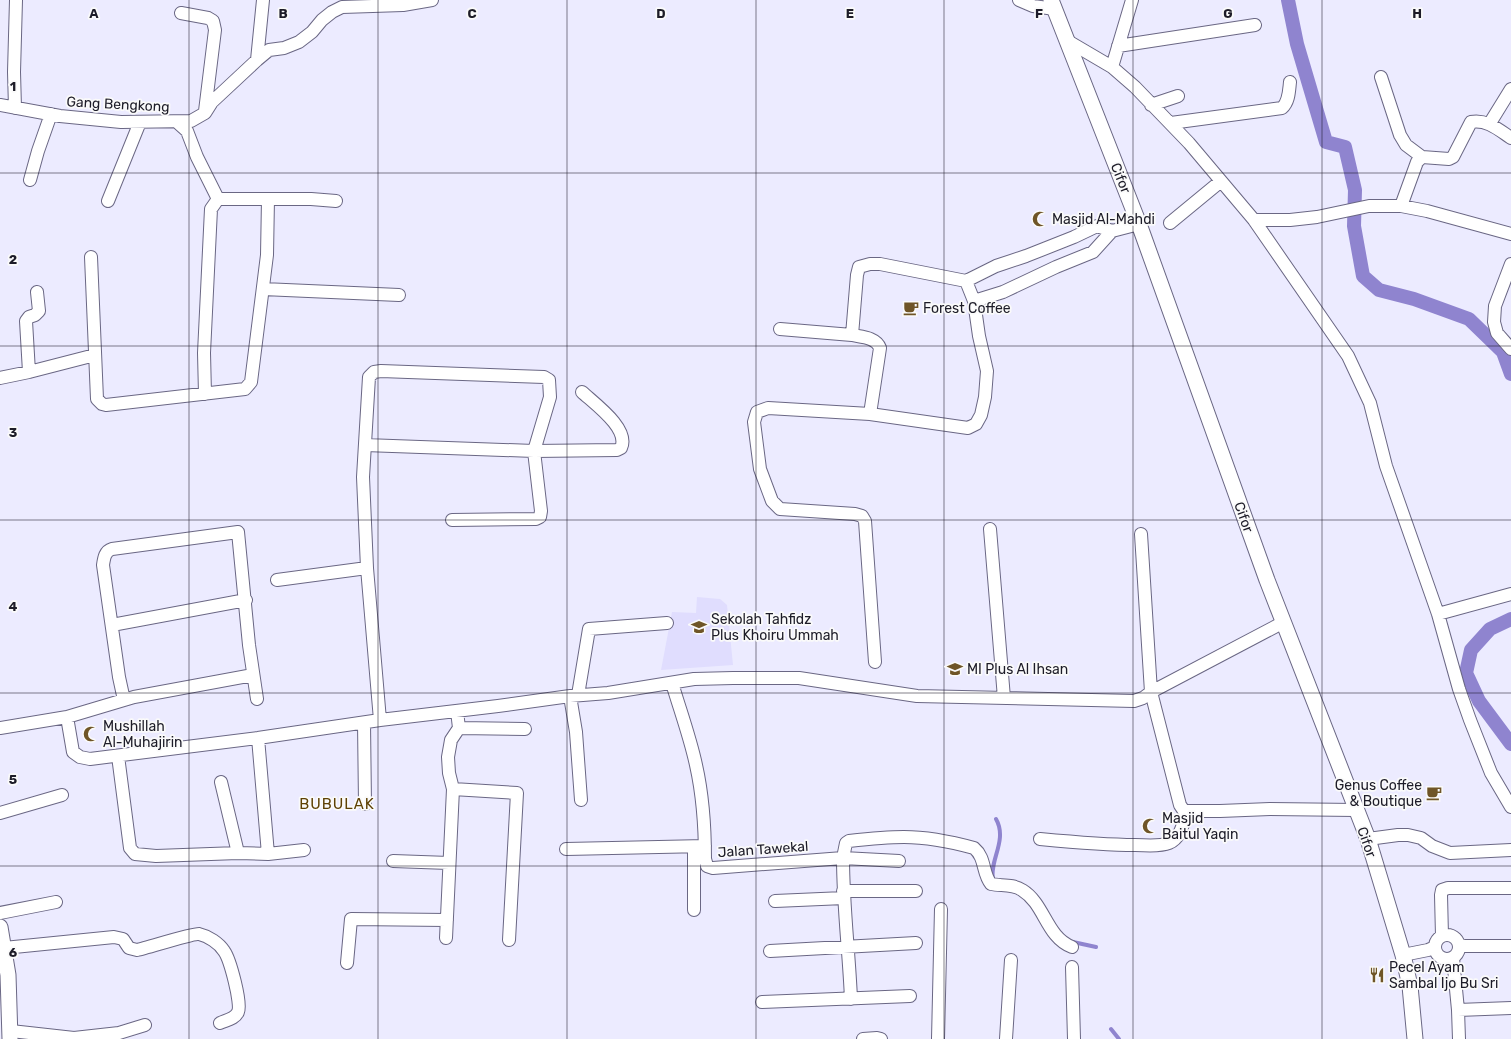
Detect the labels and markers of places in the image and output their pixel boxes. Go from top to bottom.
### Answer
mosque icon: Masjid Al-Mahdi [1031,210,1049,228]
place label: Masjid Al-Mahdi [1052,211,1155,228]
cafe icon: Forest Coffee [902,299,920,317]
place label: Forest Coffee [923,300,1011,317]
place label: Sekolah Tahfidz Plus Khoiru Ummah [711,611,839,644]
school or university icon: Sekolah Tahfidz Plus Khoiru Ummah [690,618,708,636]
school or university icon: MI Plus Al Ihsan [946,660,964,678]
place label: MI Plus Al Ihsan [967,661,1068,678]
place label: Mushillah Al-Muhajirin [103,718,183,751]
mosque icon: Mushillah Al-Muhajirin [82,725,100,743]
place label: Genus Coffee & Boutique [1335,777,1422,810]
cafe icon: Genus Coffee & Boutique [1425,784,1443,802]
place label: Masjid Baitul Yaqin [1162,810,1238,843]
mosque icon: Masjid Baitul Yaqin [1141,817,1159,835]
place label: Pecel Ayam Sambal Ijo Bu Sri [1389,959,1498,992]
restaurant icon: Pecel Ayam Sambal Ijo Bu Sri [1368,966,1386,984]

